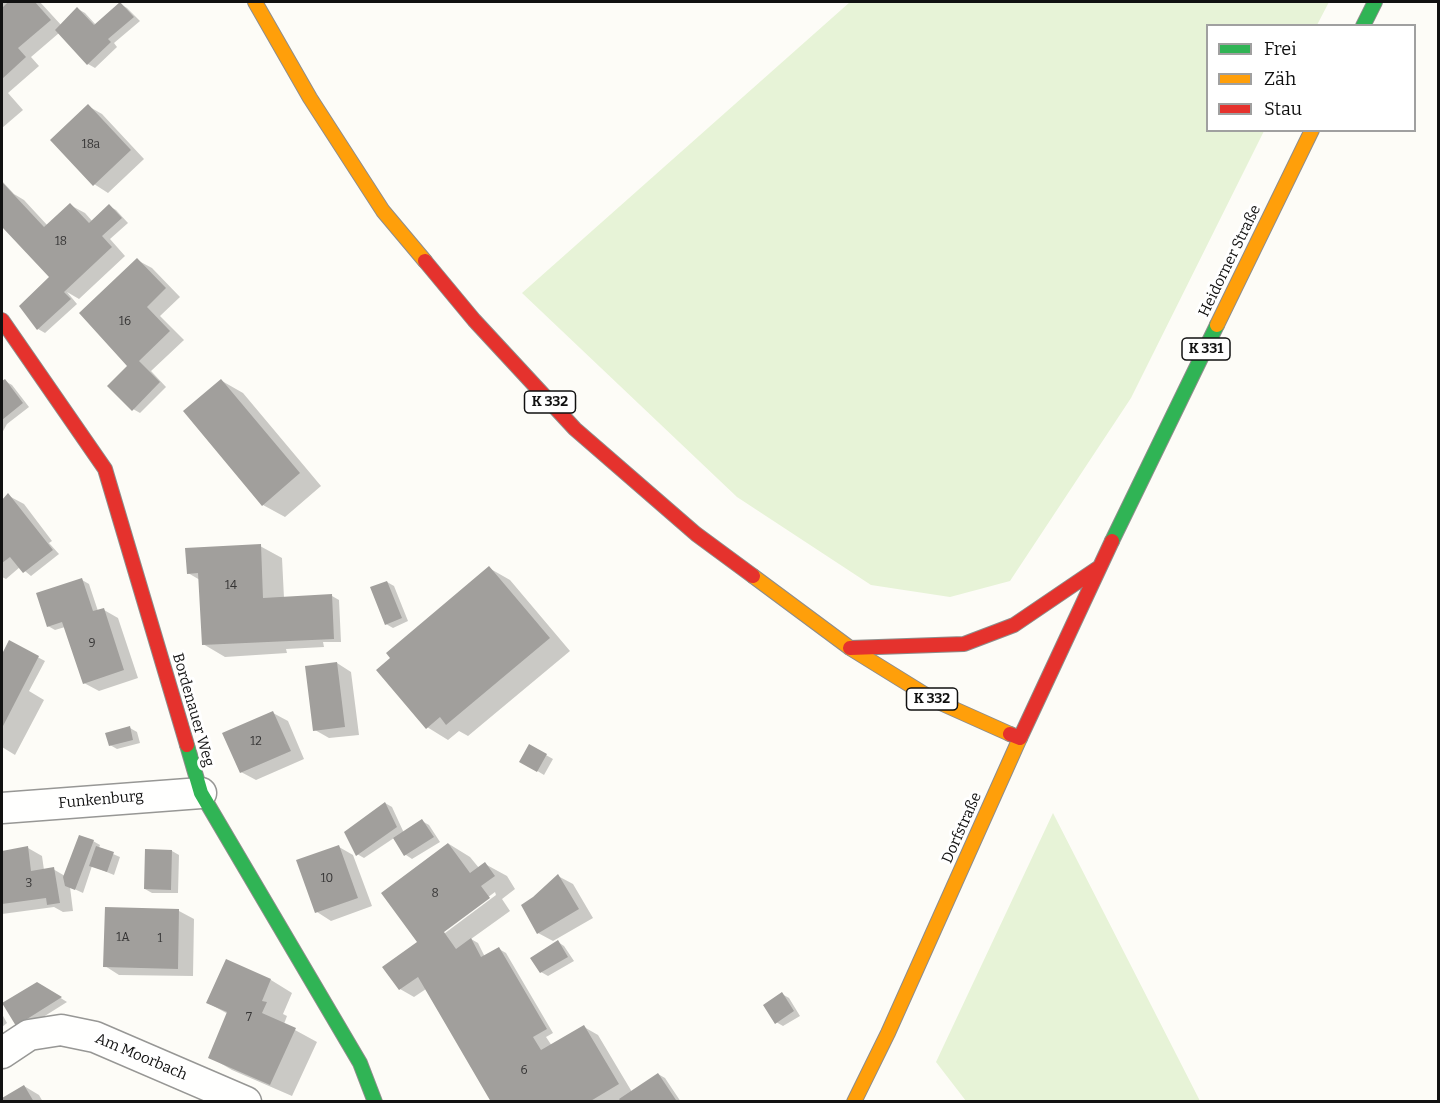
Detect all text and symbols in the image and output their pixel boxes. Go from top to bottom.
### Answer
legend [1206,24,1416,132]
text: Frei [1264,38,1297,60]
text: Zäh [1264,68,1296,90]
text: Stau [1264,98,1302,120]
house number: 18a [82,138,100,152]
street label: Heidorner Straße [1195,202,1265,320]
house number: 18 [55,235,67,249]
house number: 16 [119,315,131,329]
road number: K 331 [1182,338,1230,360]
road number: K 332 [524,391,576,413]
house number: 14 [225,579,237,593]
house number: 9 [88,637,96,651]
street label: Bordenauer Weg [168,651,218,769]
road number: K 332 [906,688,958,710]
house number: 12 [250,735,262,749]
street label: Funkenburg [58,787,144,813]
street label: Dorfstraße [938,790,986,866]
house number: 10 [321,872,333,886]
house number: 3 [26,877,32,891]
house number: 8 [431,887,439,901]
house number: 1A [116,931,130,945]
house number: 1 [158,932,162,946]
house number: 7 [246,1011,252,1025]
street label: Am Moorbach [92,1030,190,1084]
house number: 6 [520,1064,528,1078]

